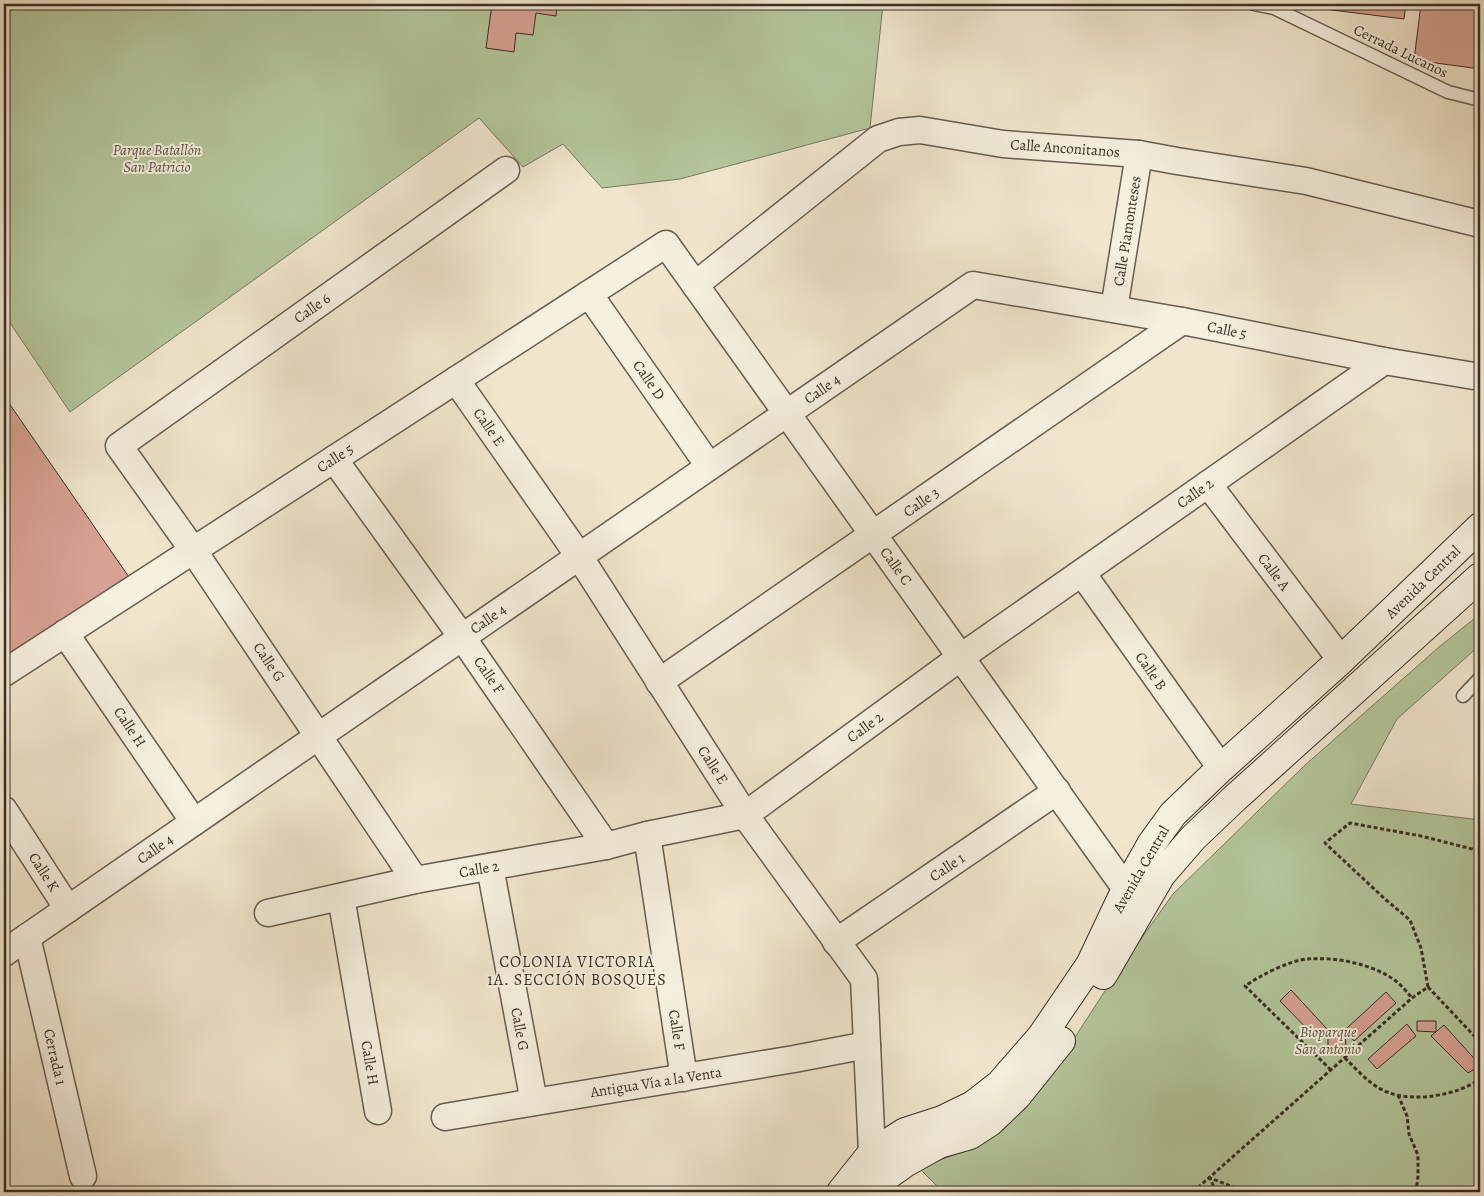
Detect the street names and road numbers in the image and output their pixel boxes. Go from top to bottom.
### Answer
street label: Cerrada Lucanos [1350,19,1452,83]
street label: Calle Anconitanos [1010,134,1120,162]
street label: Calle Piamonteses [1108,174,1146,288]
street label: Calle 6 [290,288,334,328]
street label: Calle 5 [1206,316,1248,344]
street label: Calle D [628,356,670,404]
street label: Calle 4 [800,369,844,409]
street label: Calle E [469,404,509,450]
street label: Calle 5 [313,439,357,477]
street label: Calle 2 [1173,473,1217,513]
street label: Calle 3 [899,482,943,522]
street label: Avenida Central [1380,541,1465,624]
street label: Calle C [875,543,917,589]
street label: Calle A [1253,549,1295,595]
street label: Calle 4 [466,599,510,639]
street label: Calle G [249,638,289,686]
street label: Calle B [1131,648,1171,694]
street label: Calle F [469,652,509,698]
street label: Calle H [109,703,151,751]
street label: Calle 2 [843,707,887,747]
street label: Calle E [693,742,733,788]
street label: Avenida Central [1108,822,1174,917]
street label: Calle 4 [133,829,177,869]
street label: Calle 1 [925,848,969,886]
street label: Calle K [24,849,64,896]
street label: Calle 2 [457,856,501,882]
street label: Calle G [506,1006,534,1052]
street label: Calle F [664,1008,690,1052]
street label: Cerrada 1 [39,1027,71,1087]
street label: Calle H [356,1039,384,1087]
street label: Antigua Vía a la Venta [588,1062,723,1102]

